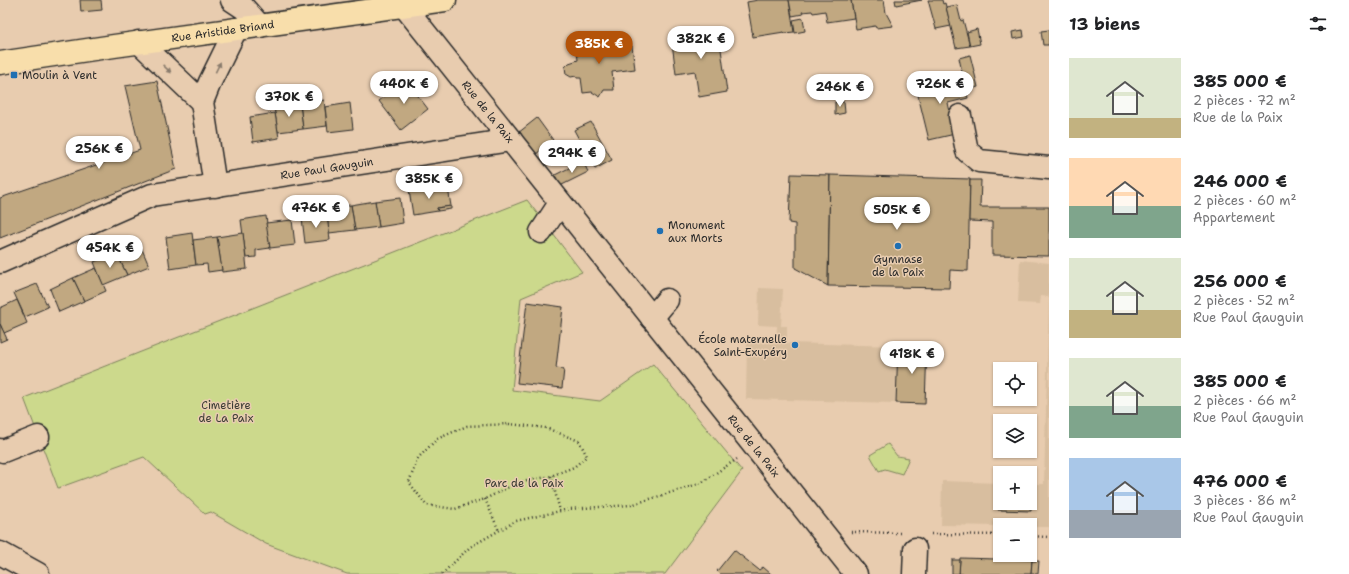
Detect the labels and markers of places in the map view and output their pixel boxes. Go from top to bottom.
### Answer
pin: 382K € [668,26,734,60]
pin: 385K € [566,31,632,65]
place label: Moulin à Vent [22,68,97,83]
marker: Moulin à Vent [9,70,19,80]
pin: 440K € [371,71,437,105]
pin: 726K € [907,71,973,105]
pin: 246K € [807,74,873,108]
pin: 370K € [256,84,322,118]
pin: 256K € [66,136,132,170]
pin: 294K € [539,140,605,174]
pin: 385K € [396,166,462,200]
pin: 476K € [283,195,349,229]
pin: 505K € [864,197,930,231]
place label: Monument aux Morts [668,218,725,246]
marker: Monument aux Morts [655,226,665,236]
pin: 454K € [77,235,143,269]
marker: Gymnase de la Paix [893,241,903,251]
place label: Gymnase de la Paix [872,252,924,280]
place label: École maternelle Saint-Exupéry [698,331,787,360]
marker: École maternelle Saint-Exupéry [790,340,800,350]
pin: 418K € [879,341,945,375]

